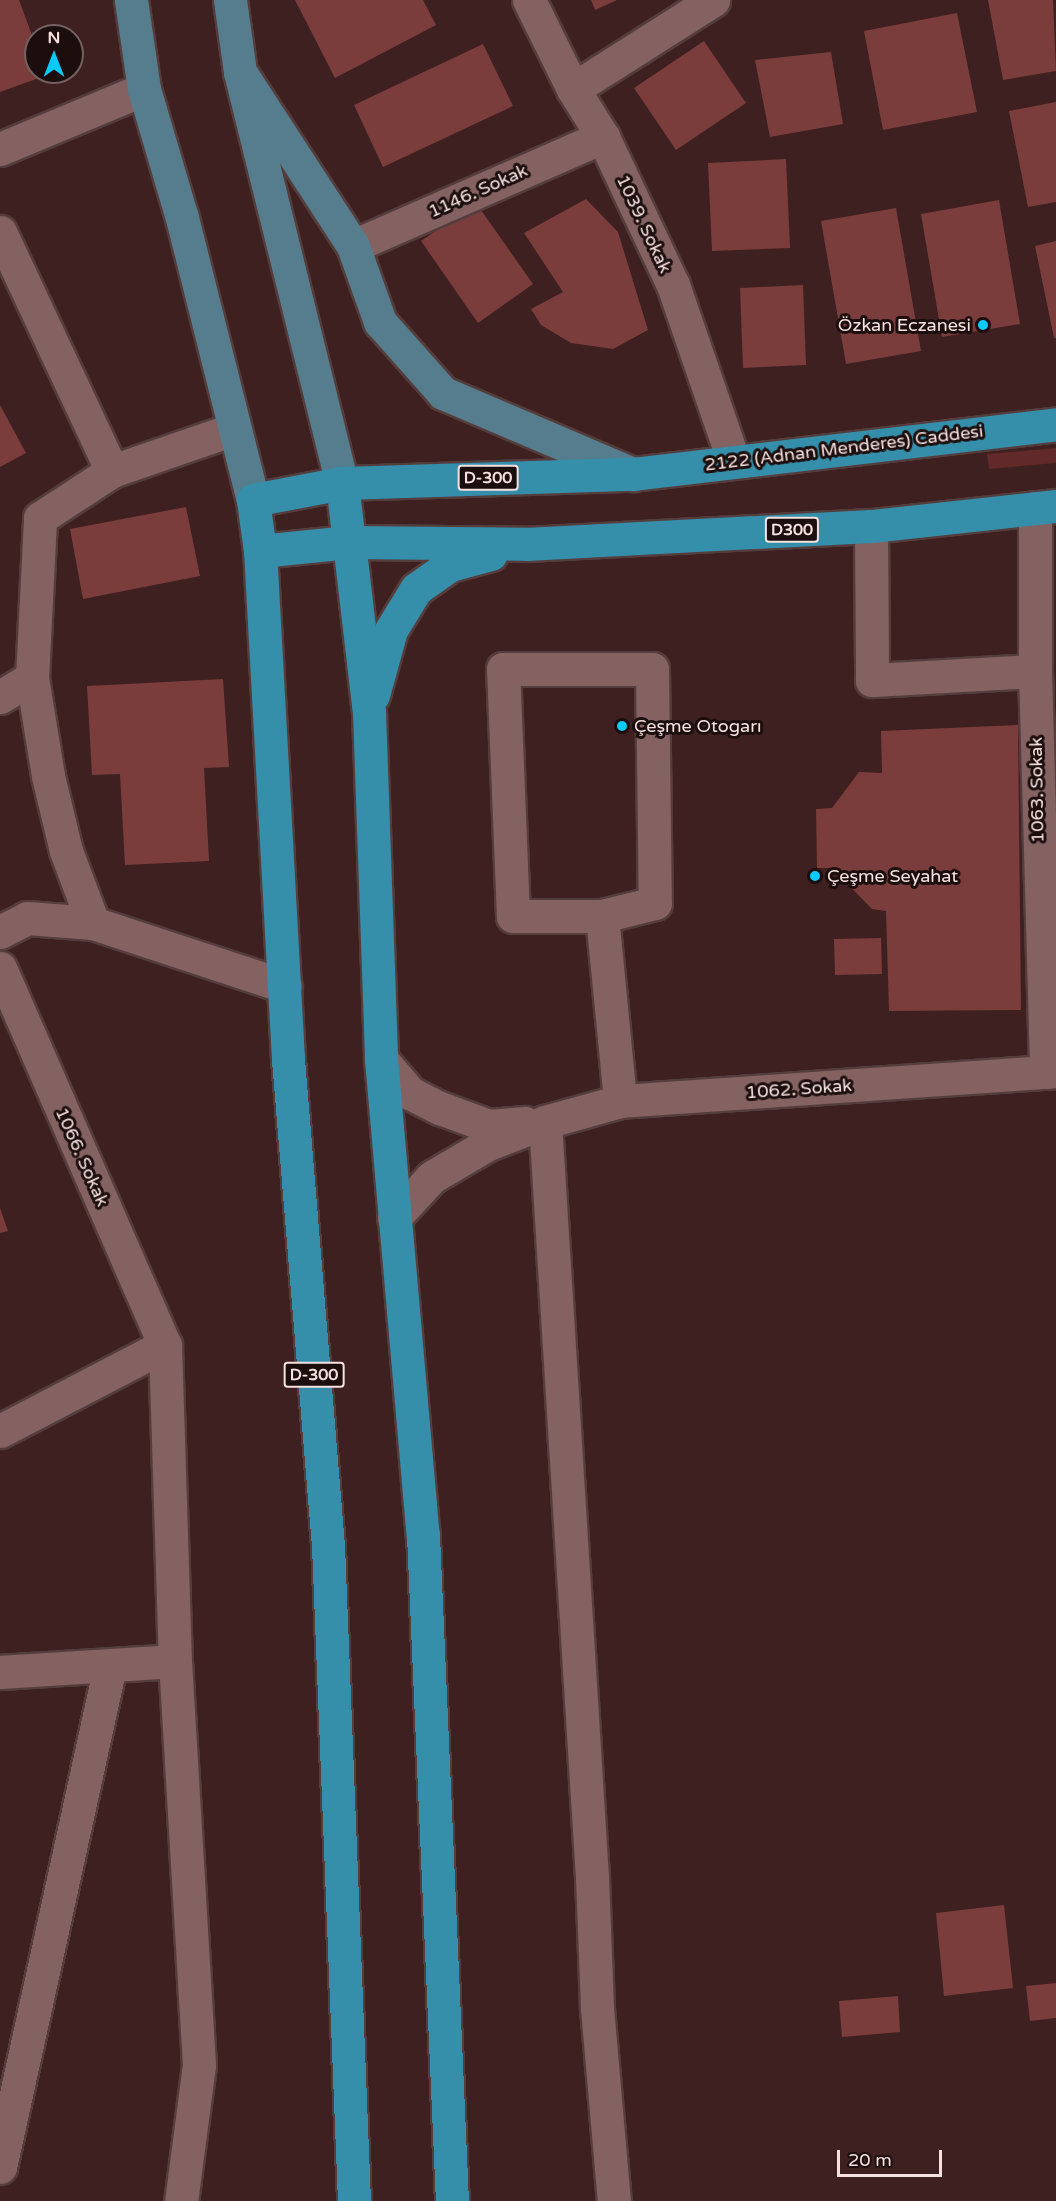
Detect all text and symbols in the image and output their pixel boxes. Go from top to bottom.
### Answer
north arrow [24,24,84,84]
text: N [48,28,60,48]
street label: 1146. Sokak [425,160,531,222]
street label: 1039. Sokak [612,171,676,277]
place label: Özkan Eczanesi [838,314,971,336]
marker: Özkan Eczanesi [976,318,990,332]
street label: 2122 (Adnan Menderes) Caddesi [704,420,984,476]
road number: D-300 [456,465,520,491]
road number: D300 [764,517,820,543]
place label: Çeşme Otogarı [634,715,762,737]
marker: Çeşme Otogarı [615,719,629,733]
street label: 1063. Sokak [1025,737,1049,843]
place label: Çeşme Seyahat [827,865,958,887]
marker: Çeşme Seyahat [808,869,822,883]
street label: 1062. Sokak [745,1075,853,1103]
street label: 1066. Sokak [51,1104,113,1210]
road number: D-300 [282,1362,346,1388]
scale bar [840,2138,945,2176]
text: 20 m [848,2149,892,2171]

